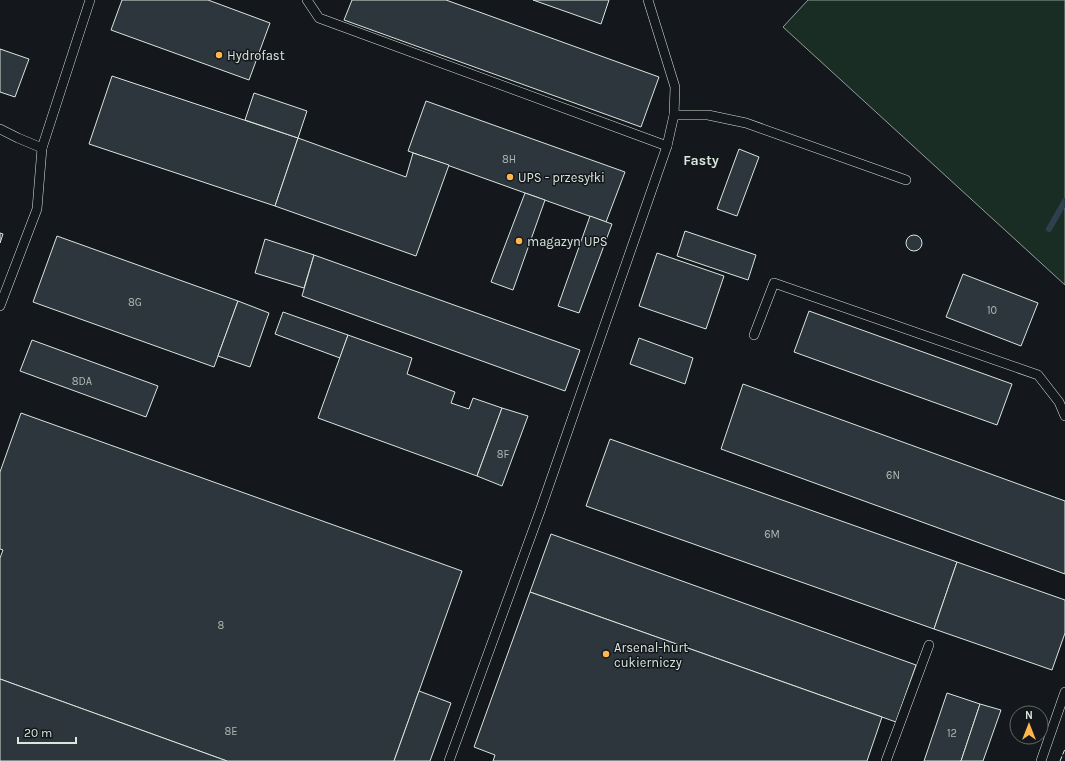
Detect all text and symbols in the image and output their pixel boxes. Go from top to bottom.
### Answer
place label: Hydrofast [227,48,285,63]
marker: Hydrofast [214,50,224,60]
district label: Fasty [683,152,719,169]
house number: 8H [502,153,516,166]
place label: UPS - przesyłki [518,170,605,185]
marker: UPS - przesyłki [505,172,515,182]
place label: magazyn UPS [527,234,608,249]
marker: magazyn UPS [514,236,524,246]
house number: 8G [128,296,142,309]
house number: 10 [987,304,997,317]
house number: 8DA [72,375,93,388]
house number: 8F [497,448,509,461]
house number: 6N [886,469,900,482]
house number: 6M [764,528,780,541]
house number: 8 [218,619,225,632]
place label: Arsenal-hurt cukierniczy [614,640,688,670]
marker: Arsenal-hurt cukierniczy [601,649,611,659]
north arrow [1009,705,1049,745]
text: N [1025,709,1033,722]
scale bar [18,719,76,745]
house number: 8E [225,725,237,738]
text: 20 m [24,726,52,740]
house number: 12 [947,727,957,740]

